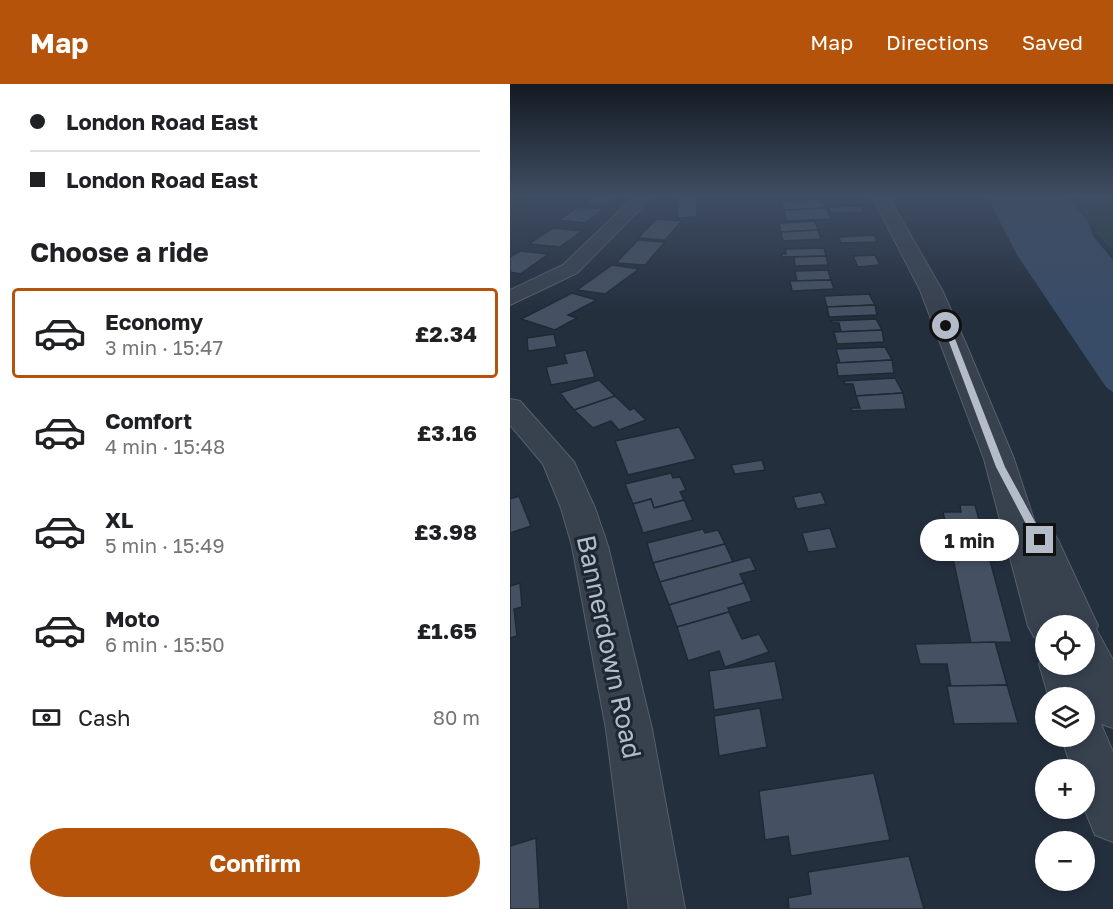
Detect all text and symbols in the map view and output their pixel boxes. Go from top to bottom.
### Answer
text: Map [30,26,88,59]
text: Map [810,29,853,55]
text: Directions [886,29,989,55]
text: Saved [1022,29,1083,55]
text: London Road East [66,108,258,135]
text: London Road East [66,166,258,193]
text: Choose a ride [30,236,209,268]
icon: car [33,306,87,360]
text: Economy [105,308,203,335]
route start [932,312,959,339]
text: £2.34 [415,320,477,347]
text: 3 min · 15:47 [105,335,223,359]
icon: car [33,405,87,459]
text: Comfort [105,407,192,434]
text: £3.16 [417,419,477,446]
text: 4 min · 15:48 [105,434,225,458]
icon: car [33,504,87,558]
text: XL [105,506,133,533]
text: £3.98 [414,518,477,545]
callout: 1 min [920,519,1019,561]
route end [1026,526,1053,553]
text: 1 min [944,528,995,552]
street label: Bannerdown Road [571,532,648,761]
text: 5 min · 15:49 [105,533,225,557]
icon: car [33,603,87,657]
text: Moto [105,605,160,632]
map controls [1035,615,1095,891]
button: locate [1035,615,1095,675]
text: £1.65 [417,617,477,644]
text: 6 min · 15:50 [105,632,225,656]
button: layers [1035,687,1095,747]
icon: cash [30,701,63,734]
text: Cash [78,704,131,731]
text: 80 m [433,705,480,729]
button: + [1035,759,1095,819]
button: Confirm [30,828,480,897]
button: − [1035,831,1095,891]

